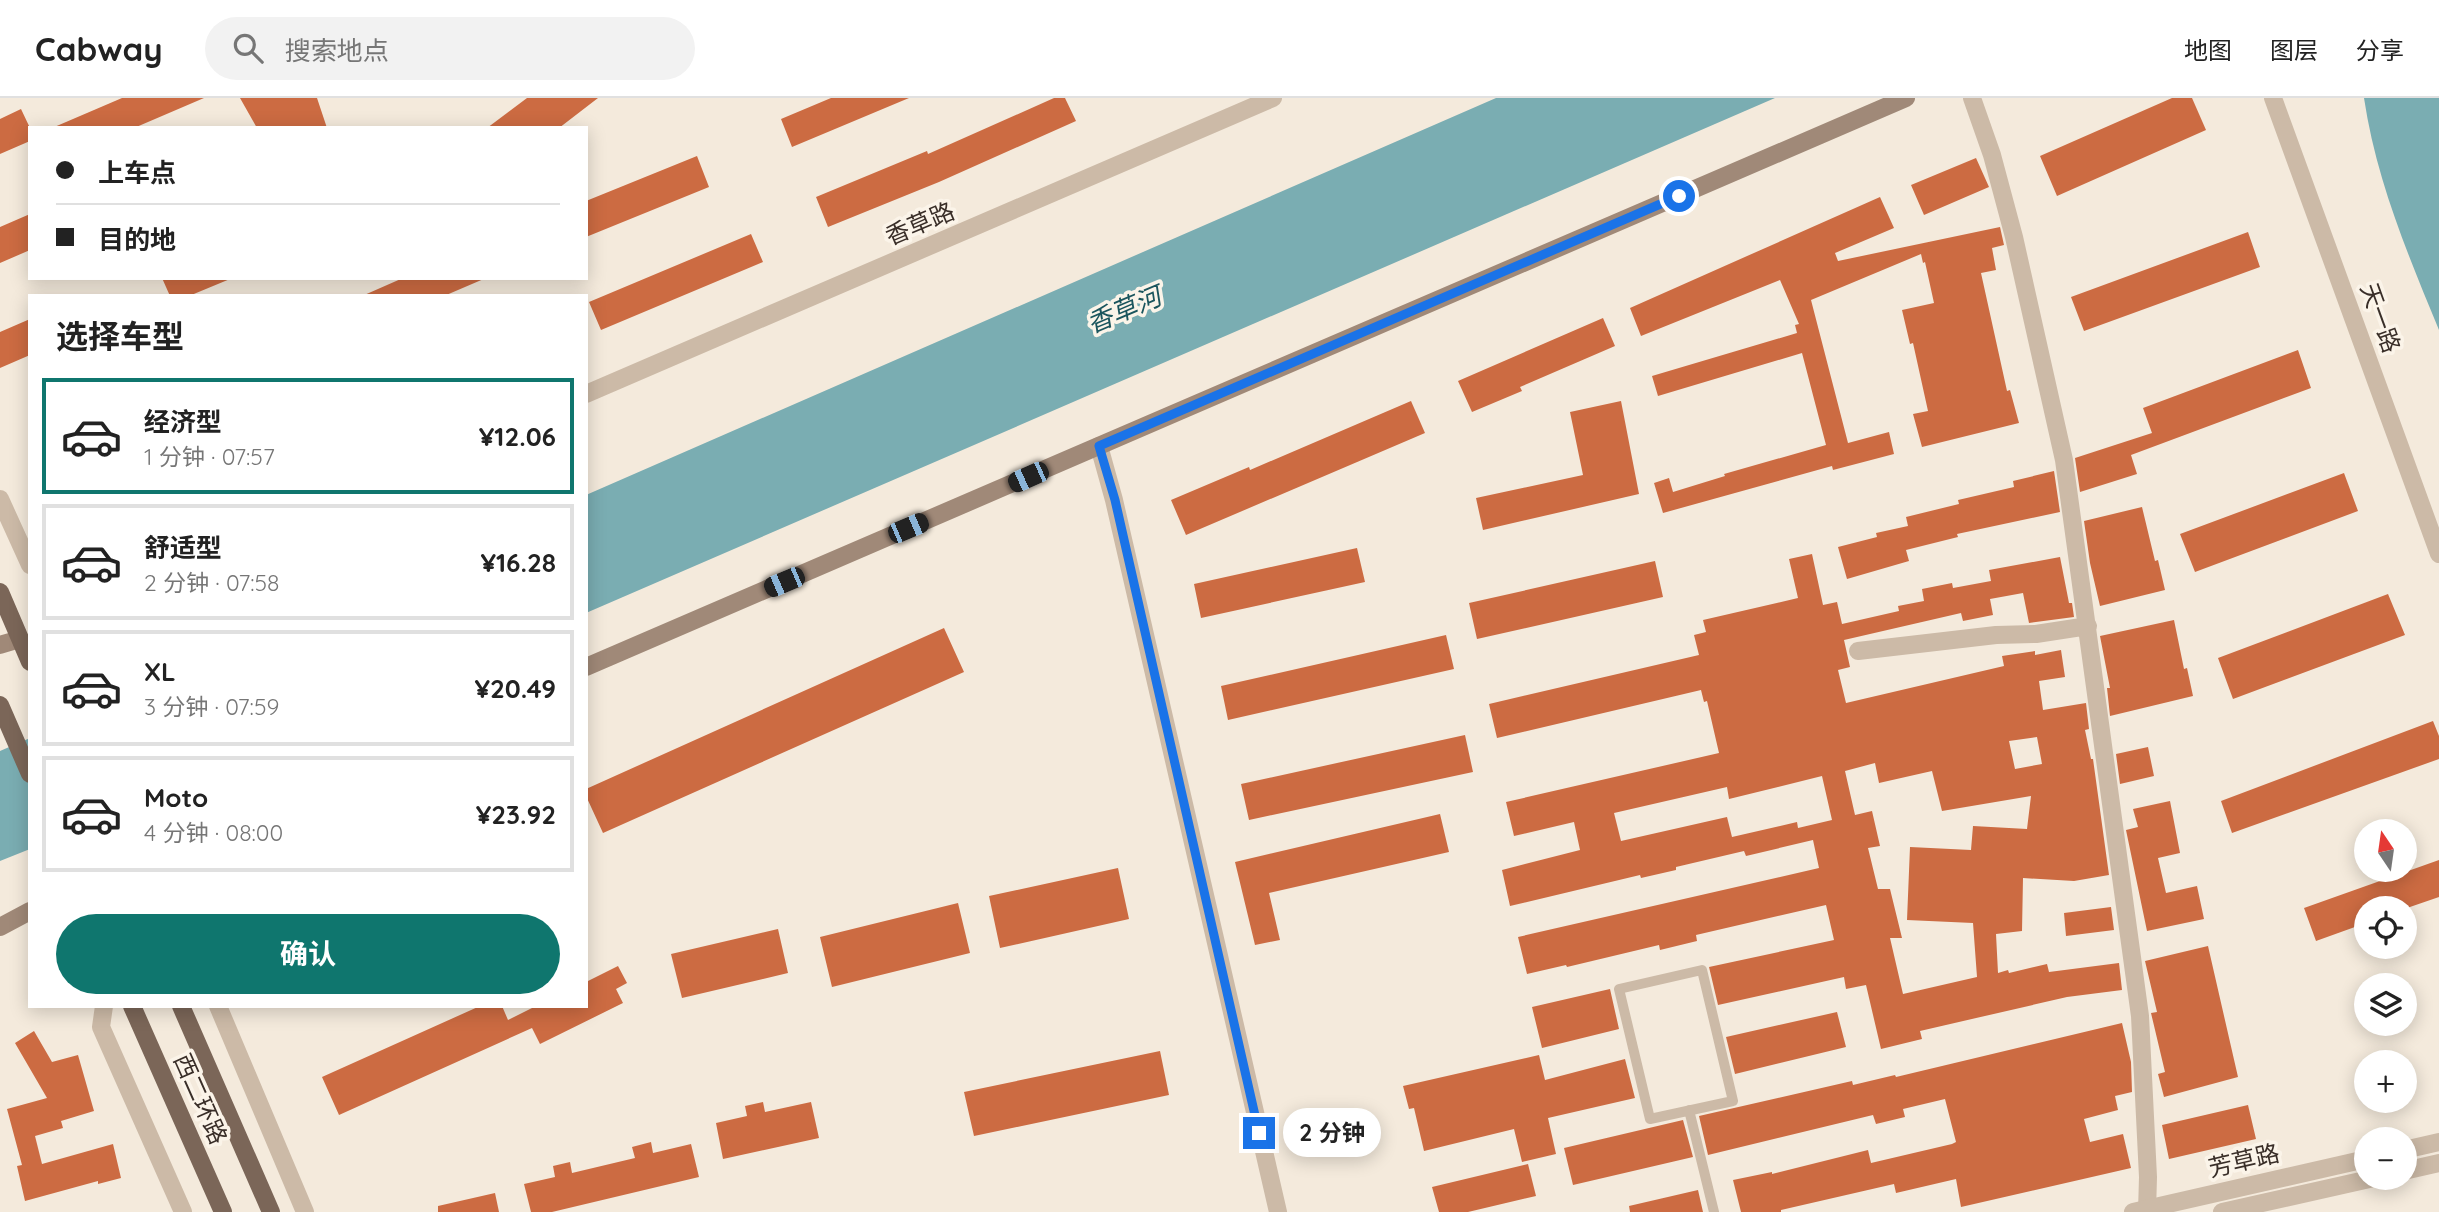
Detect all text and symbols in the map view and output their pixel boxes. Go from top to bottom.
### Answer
search box [205,17,695,80]
text: Cabway [35,28,163,69]
icon: search [229,29,267,67]
text: 搜索地点 [285,34,389,67]
text: 地图 [2184,35,2232,65]
text: 图层 [2270,35,2318,65]
text: 分享 [2356,35,2404,65]
text: 上车点 [98,156,176,189]
route start [1663,180,1695,212]
street label: 香草路 [881,195,959,251]
text: 目的地 [98,223,176,256]
water label: 香草河 [1081,277,1171,340]
street label: 天一路 [2355,279,2407,357]
text: 选择车型 [56,316,184,356]
icon: car [60,405,123,468]
text: 经济型 [144,405,222,438]
text: ¥12.06 [479,420,556,453]
text: 1 分钟 · 07:57 [144,442,275,471]
car [1005,459,1052,495]
car [885,510,932,546]
icon: car [60,531,123,594]
text: 舒适型 [144,531,222,564]
text: ¥16.28 [480,546,556,579]
car [761,564,808,600]
text: 2 分钟 · 07:58 [144,568,280,597]
text: XL [144,655,176,688]
icon: car [60,657,123,720]
text: ¥20.49 [475,672,556,705]
text: 3 分钟 · 07:59 [144,692,279,721]
text: Moto [144,781,208,814]
icon: car [60,783,123,846]
text: ¥23.92 [476,798,556,831]
text: 4 分钟 · 08:00 [144,818,283,847]
north arrow [2354,819,2417,882]
map controls [2354,819,2417,1190]
button: locate [2354,896,2417,959]
button: 确认 [56,914,560,994]
button: layers [2354,973,2417,1036]
street label: 西二环路 [168,1049,234,1149]
button: + [2354,1050,2417,1113]
callout: 2 分钟 [1284,1108,1382,1158]
route end [1243,1117,1275,1149]
text: 2 分钟 [1299,1118,1365,1147]
button: − [2354,1127,2417,1190]
street label: 芳草路 [2205,1137,2282,1183]

